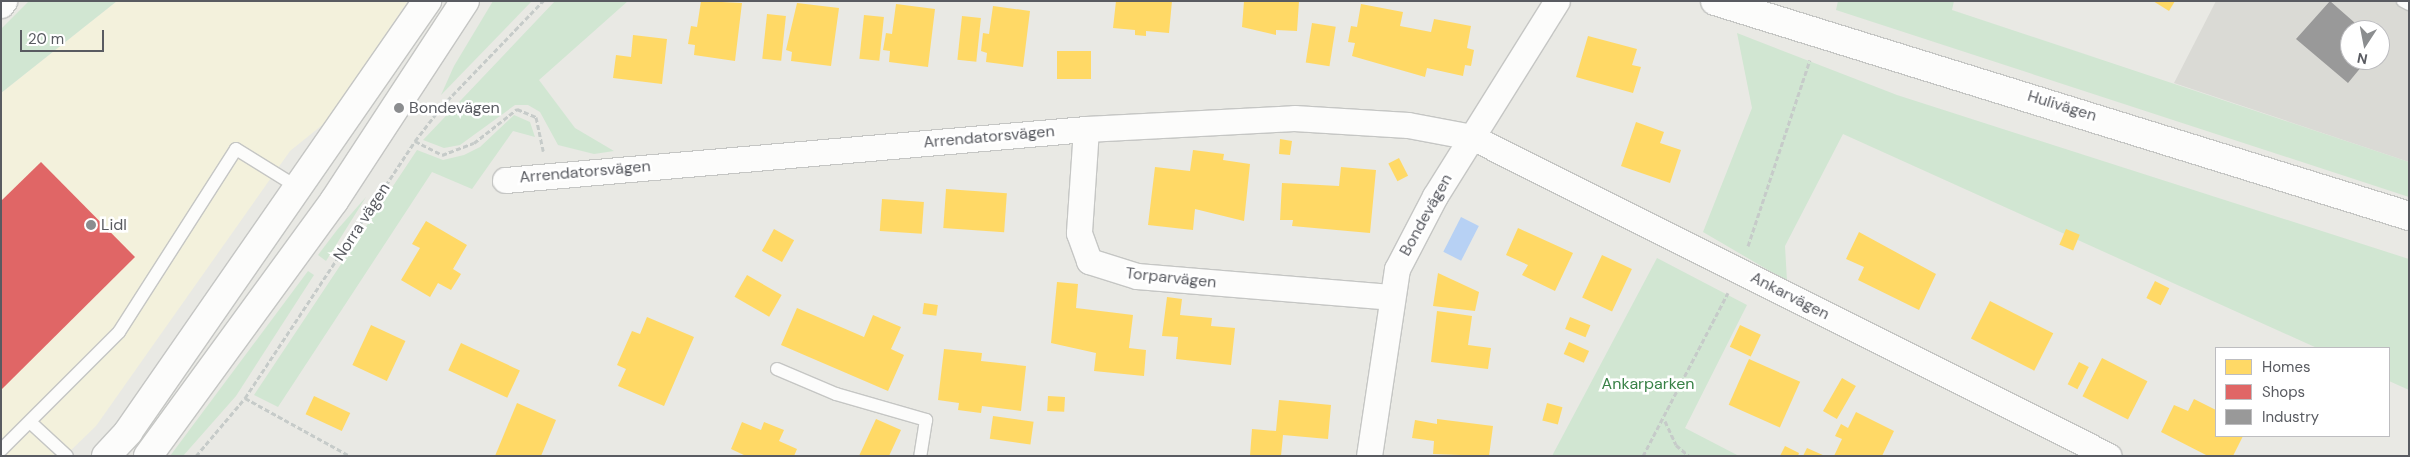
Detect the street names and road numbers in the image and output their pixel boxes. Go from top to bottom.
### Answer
street label: Hulivägen [2025,86,2099,126]
street label: Arrendatorsvägen [923,122,1055,152]
street label: Arrendatorsvägen [519,157,651,187]
street label: Bondevägen [1396,171,1456,259]
street label: Norra vägen [330,179,394,265]
street label: Torparvägen [1125,264,1217,292]
street label: Ankarvägen [1747,268,1833,324]

